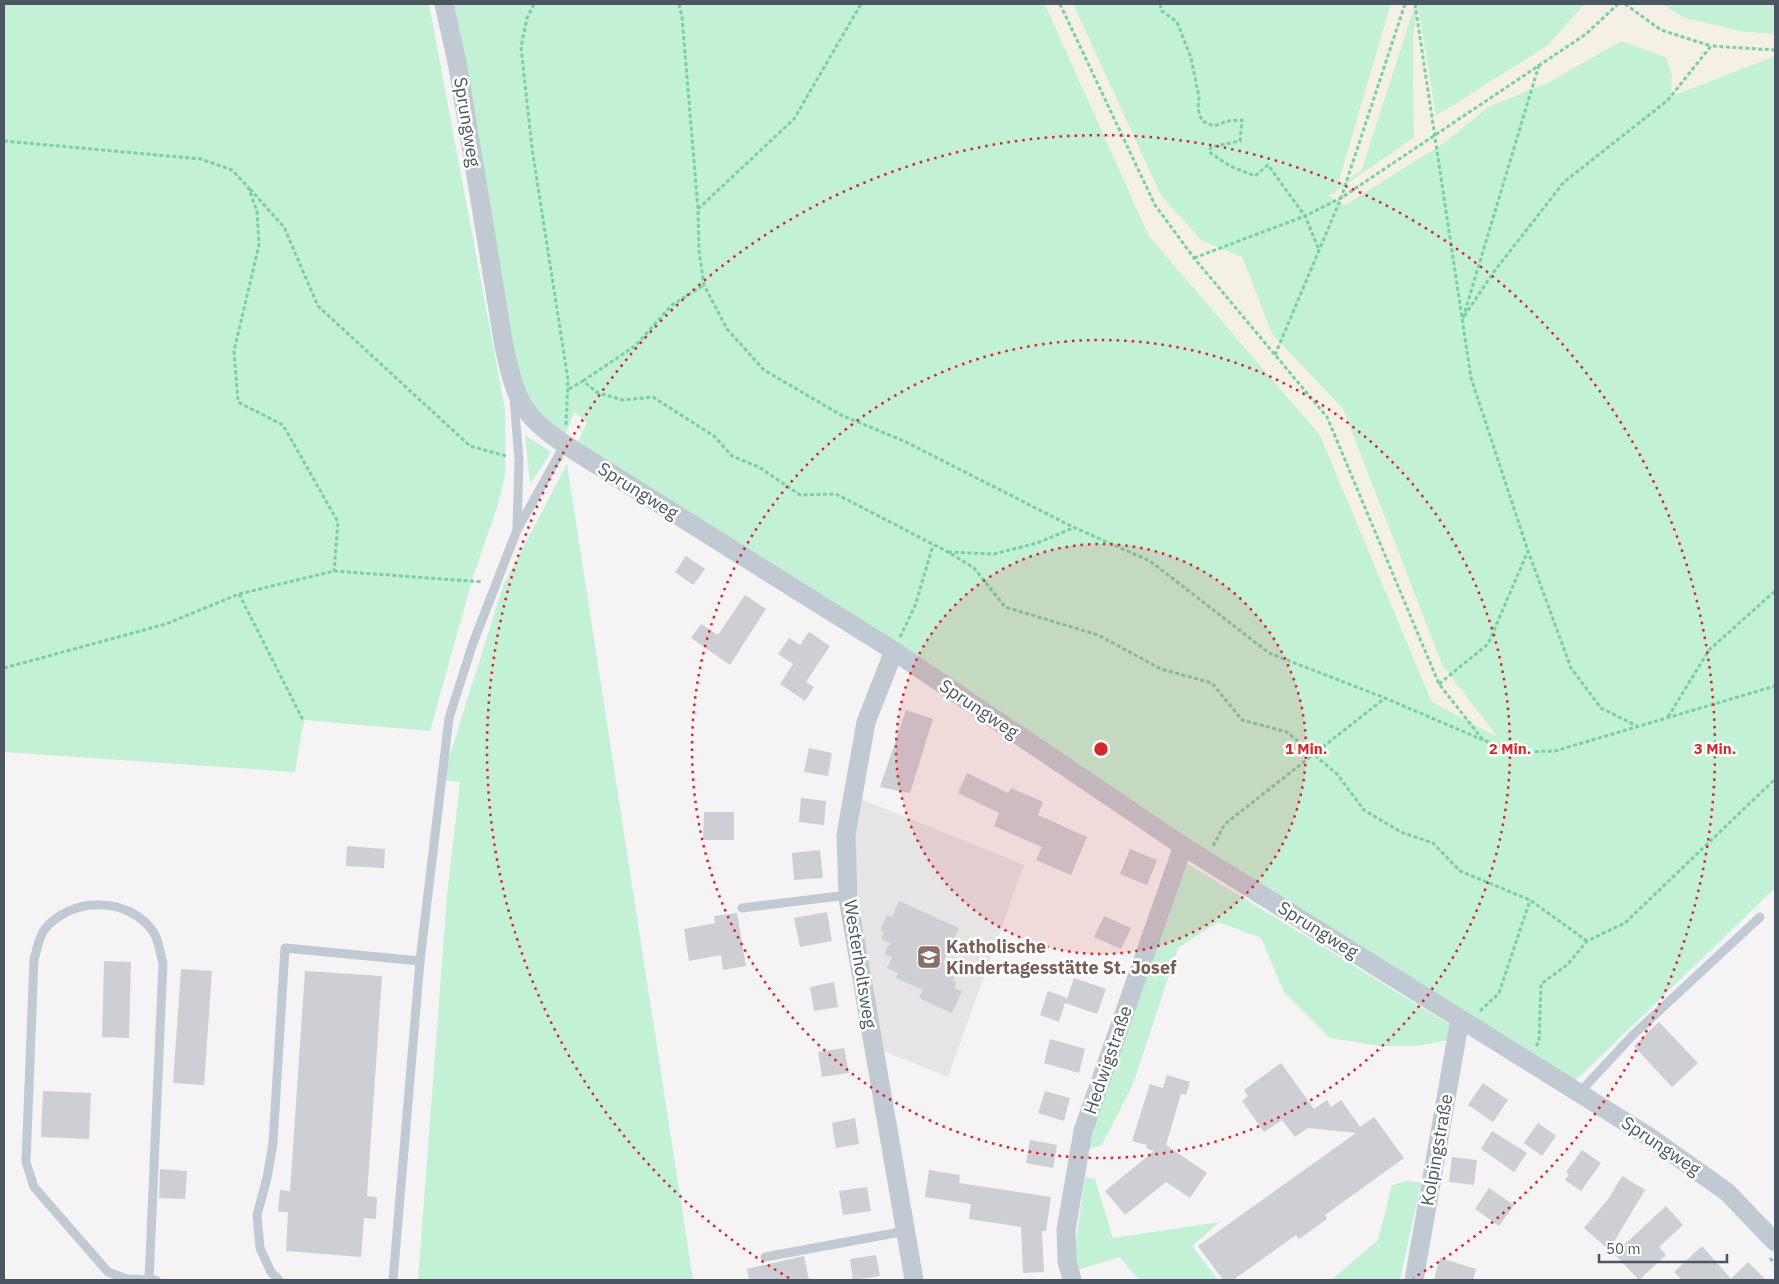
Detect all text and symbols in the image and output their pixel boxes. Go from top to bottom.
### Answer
street label: Sprungweg [449,75,486,169]
street label: Sprungweg [594,457,683,525]
street label: Sprungweg [935,674,1024,744]
text: 1 Min. [1285,739,1327,758]
text: 2 Min. [1489,739,1531,758]
text: 3 Min. [1694,739,1736,758]
centre of rings [1092,740,1110,758]
street label: Sprungweg [1274,896,1363,964]
street label: Westerholtsweg [839,898,882,1030]
place label: Katholische Kindertagesstätte St. Josef [946,935,1177,979]
school or university icon: Katholische Kindertagesstätte St. Josef [916,944,942,970]
street label: Hedwigstraße [1078,1002,1137,1117]
street label: Kolpingstraße [1415,1092,1458,1208]
street label: Sprungweg [1617,1111,1706,1181]
scale bar [1599,1232,1726,1264]
text: 50 m [1606,1239,1641,1258]

